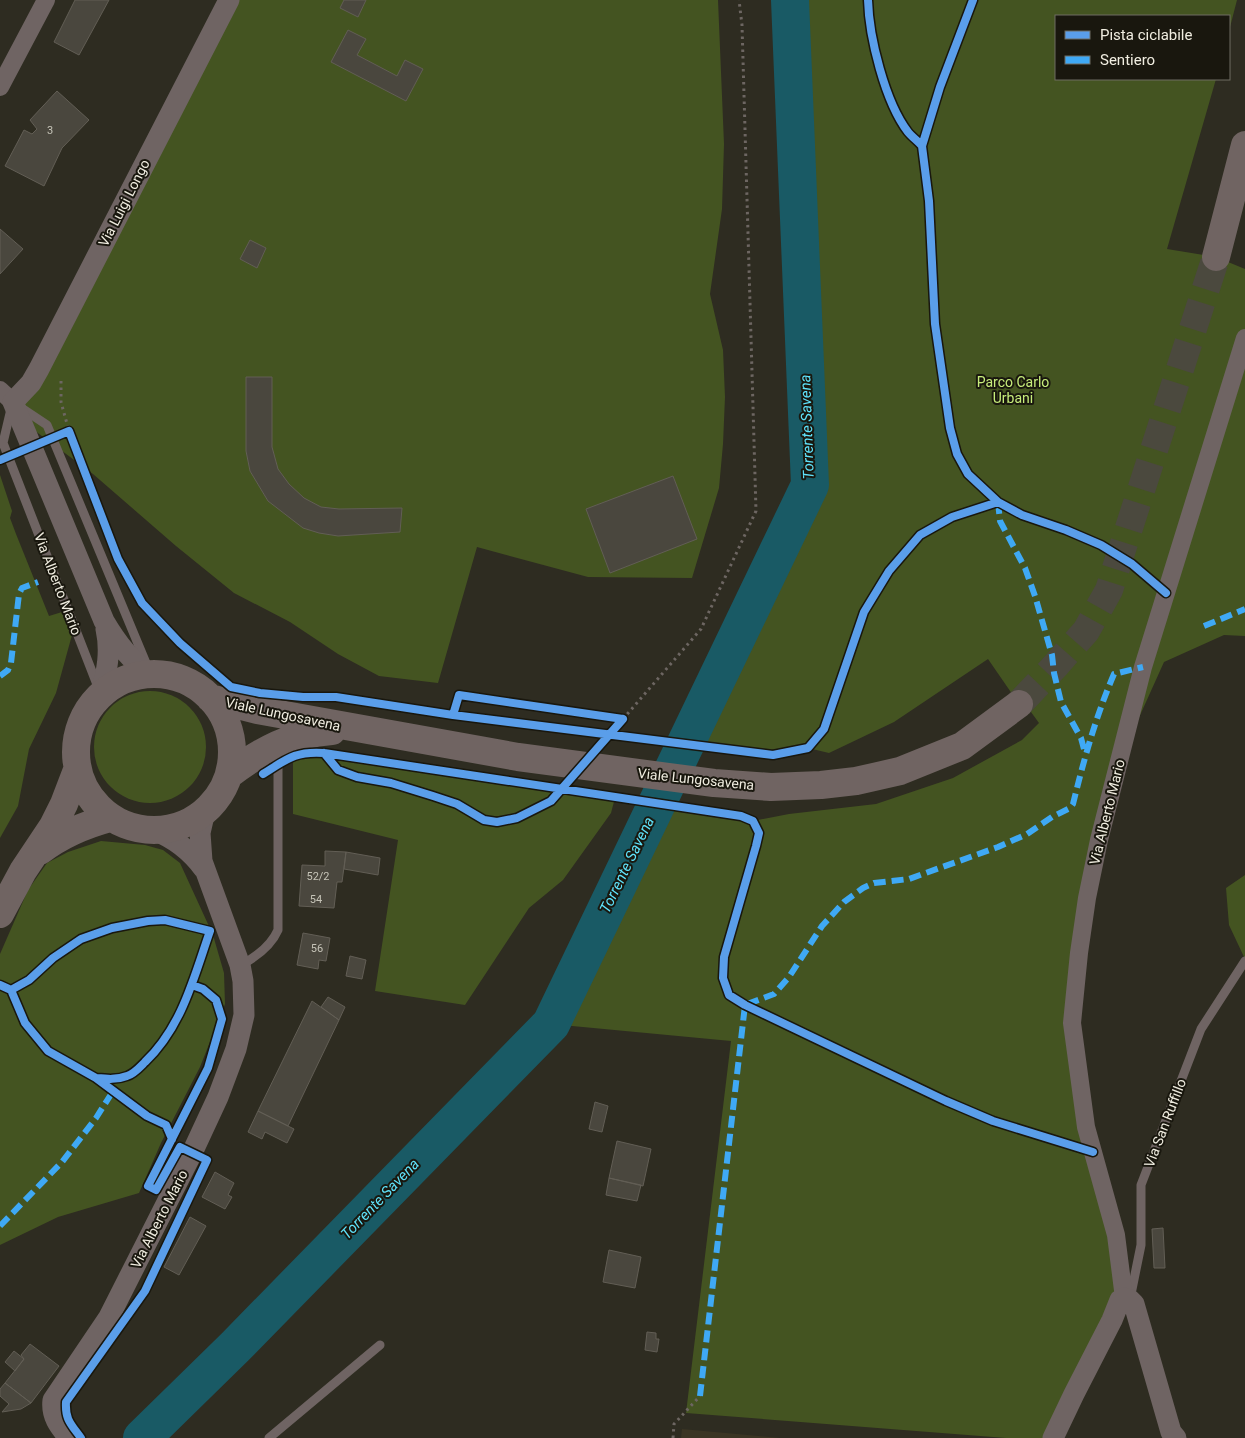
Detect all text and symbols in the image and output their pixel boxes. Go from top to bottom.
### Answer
legend [1055,15,1230,80]
text: Pista ciclabile [1100,26,1193,44]
text: Sentiero [1100,51,1155,69]
house number: 3 [47,124,53,137]
street label: Via Luigi Longo [95,157,153,249]
water label: Torrente Savena [796,374,818,480]
park label: Parco Carlo Urbani [977,374,1049,406]
street label: Via Alberto Mario [31,531,85,637]
street label: Viale Lungosavena [224,694,342,734]
street label: Via Alberto Mario [1086,758,1128,866]
street label: Viale Lungosavena [637,765,755,793]
water label: Torrente Savena [596,814,658,916]
house number: 52/2 [306,870,330,883]
house number: 54 [310,893,322,906]
house number: 56 [311,942,323,955]
street label: Via San Ruffillo [1141,1076,1189,1170]
water label: Torrente Savena [337,1155,423,1243]
street label: Via Alberto Mario [127,1167,191,1271]

